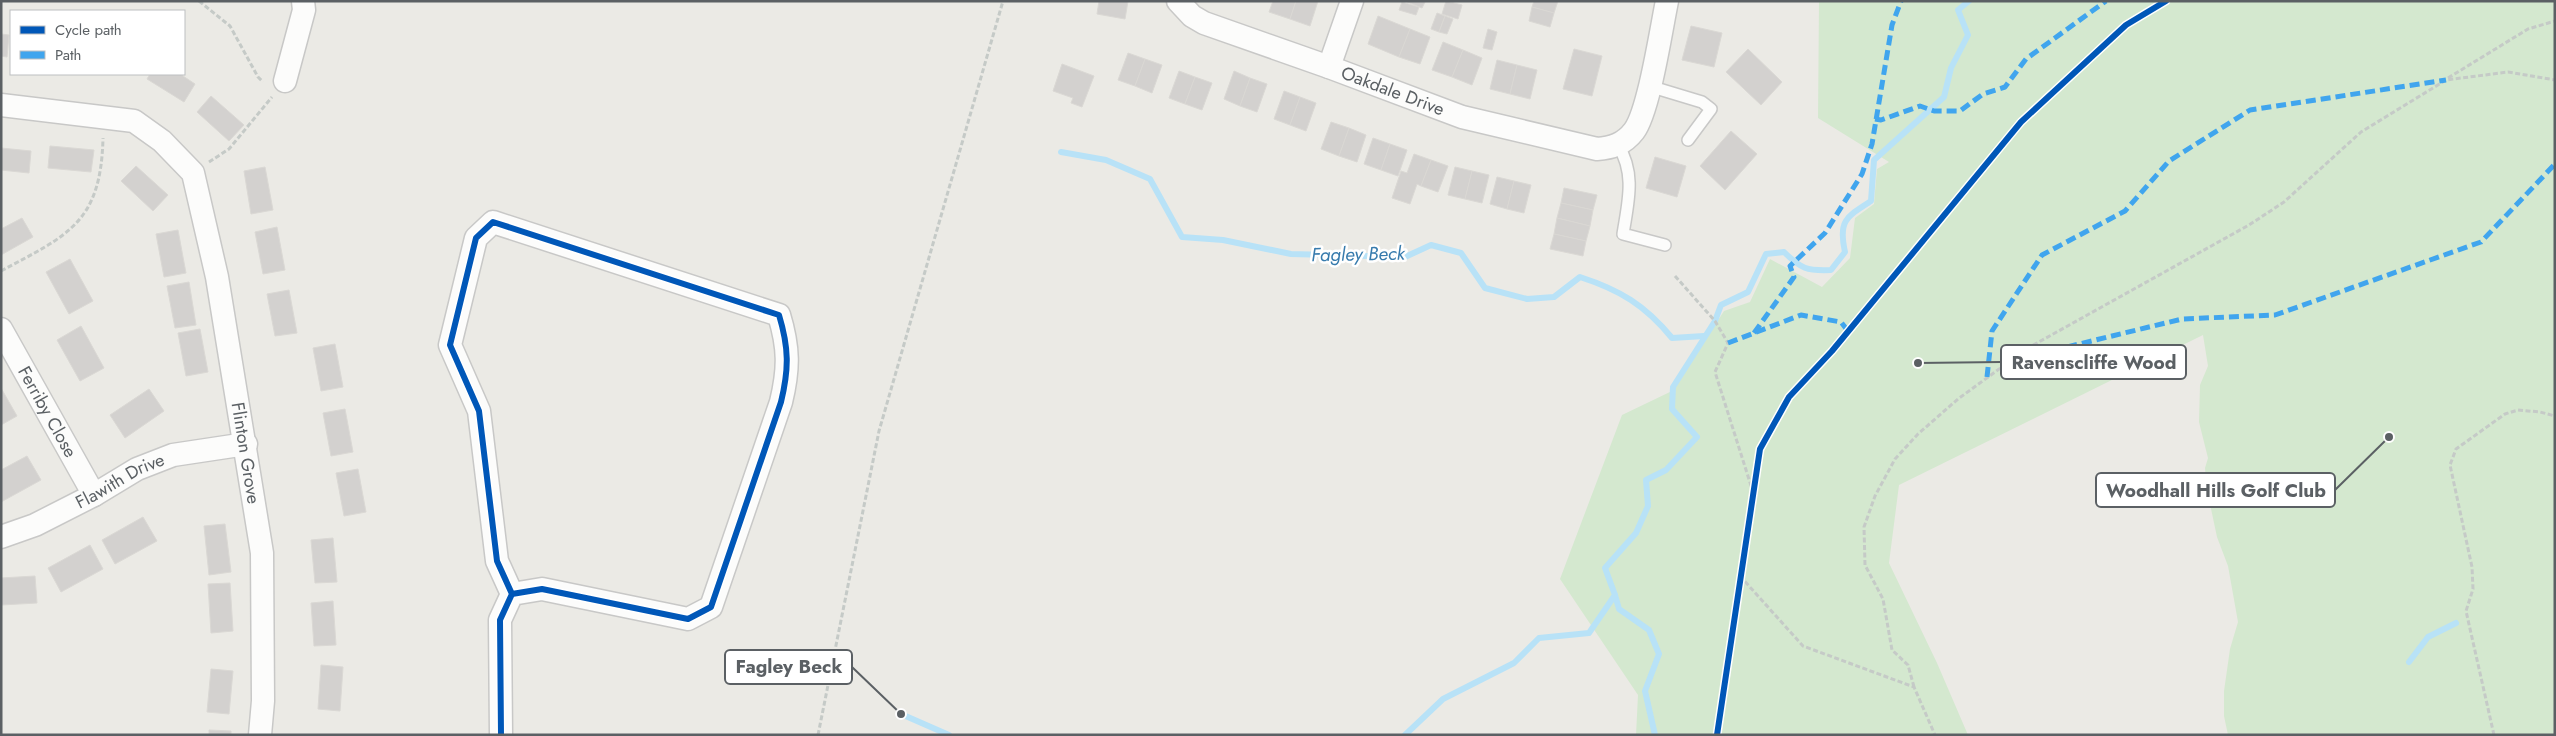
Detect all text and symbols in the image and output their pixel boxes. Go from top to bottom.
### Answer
legend [10,10,185,75]
text: Cycle path [55,19,122,41]
text: Path [55,44,81,66]
street label: Oakdale Drive [1337,60,1448,122]
water label: Fagley Beck [1311,240,1406,268]
callout: Ravenscliffe Wood [2001,345,2186,379]
text: Ravenscliffe Wood [2012,349,2176,376]
street label: Ferriby Close [11,361,83,462]
street label: Flinton Grove [225,400,267,506]
street label: Flawith Drive [71,447,168,515]
callout: Woodhall Hills Golf Club [2096,473,2335,507]
text: Woodhall Hills Golf Club [2106,477,2326,504]
callout: Fagley Beck [725,650,852,684]
text: Fagley Beck [736,653,843,680]

